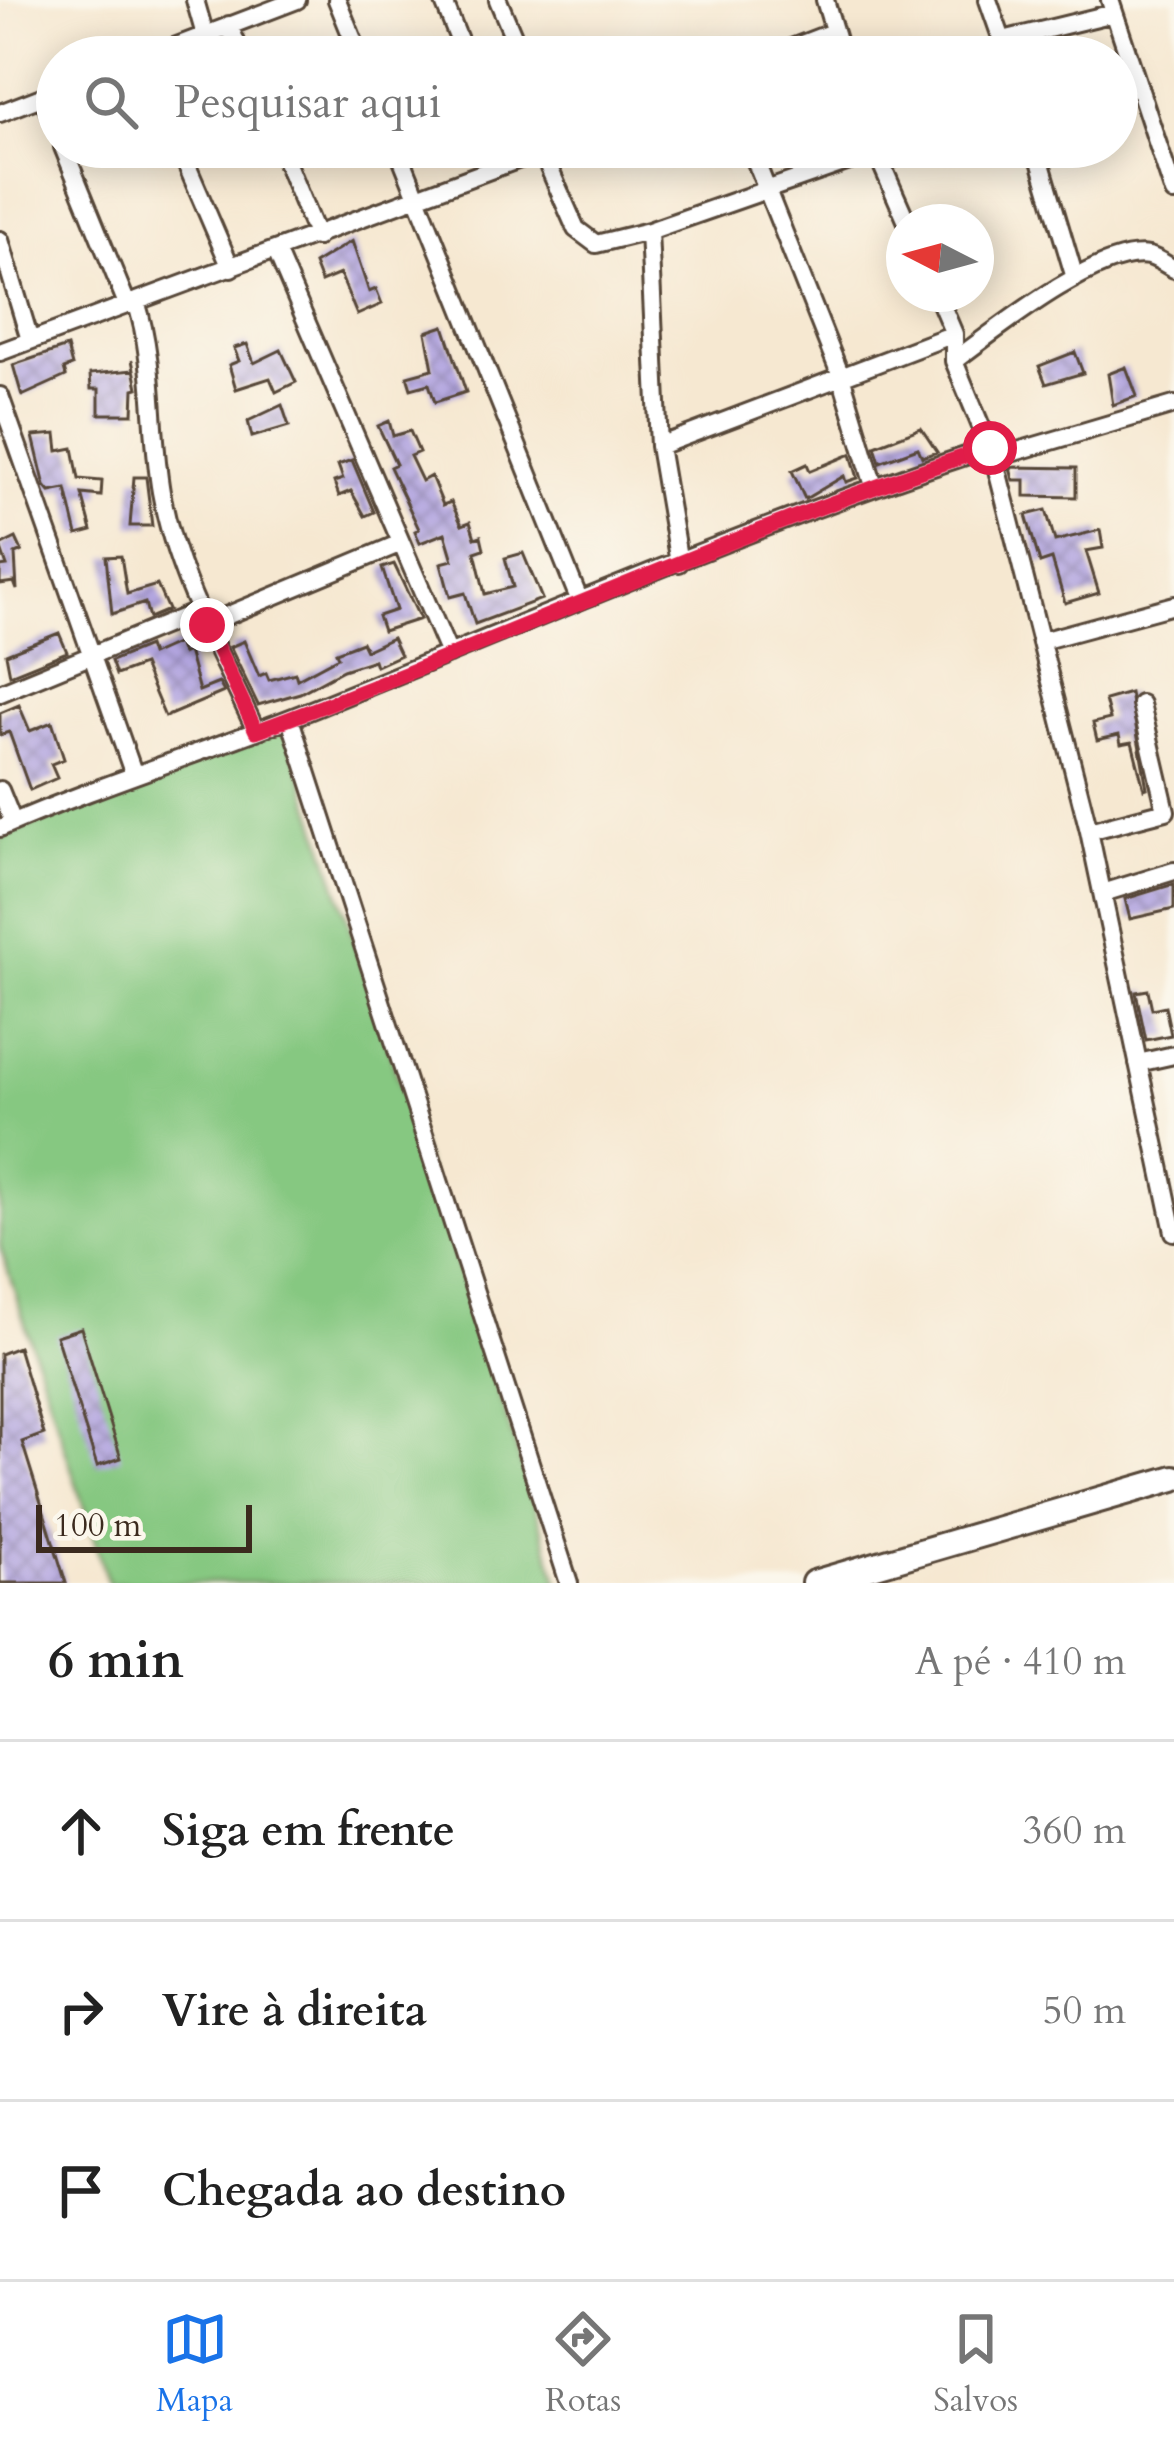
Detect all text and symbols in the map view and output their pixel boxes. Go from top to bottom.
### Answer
search box [36,36,1138,168]
icon: search [78,69,144,135]
text: Pesquisar aqui [174,72,441,133]
north arrow [886,204,994,312]
route start [963,421,1017,475]
route end [180,598,234,652]
scale bar [36,1499,252,1552]
text: 100 m [54,1503,141,1548]
text: 6 min [48,1626,184,1696]
text: A pé · 410 m [915,1635,1126,1688]
icon: ahead [48,1798,114,1864]
text: Siga em frente [162,1800,455,1861]
text: 360 m [1023,1804,1126,1857]
icon: right [48,1978,114,2044]
text: Vire à direita [162,1980,427,2041]
text: 50 m [1043,1984,1126,2037]
icon: arrive [48,2158,114,2224]
text: Chegada ao destino [162,2160,566,2221]
tab: Mapa [156,2306,233,2423]
tab: Rotas [545,2306,621,2423]
tab: Salvos [933,2306,1018,2423]

